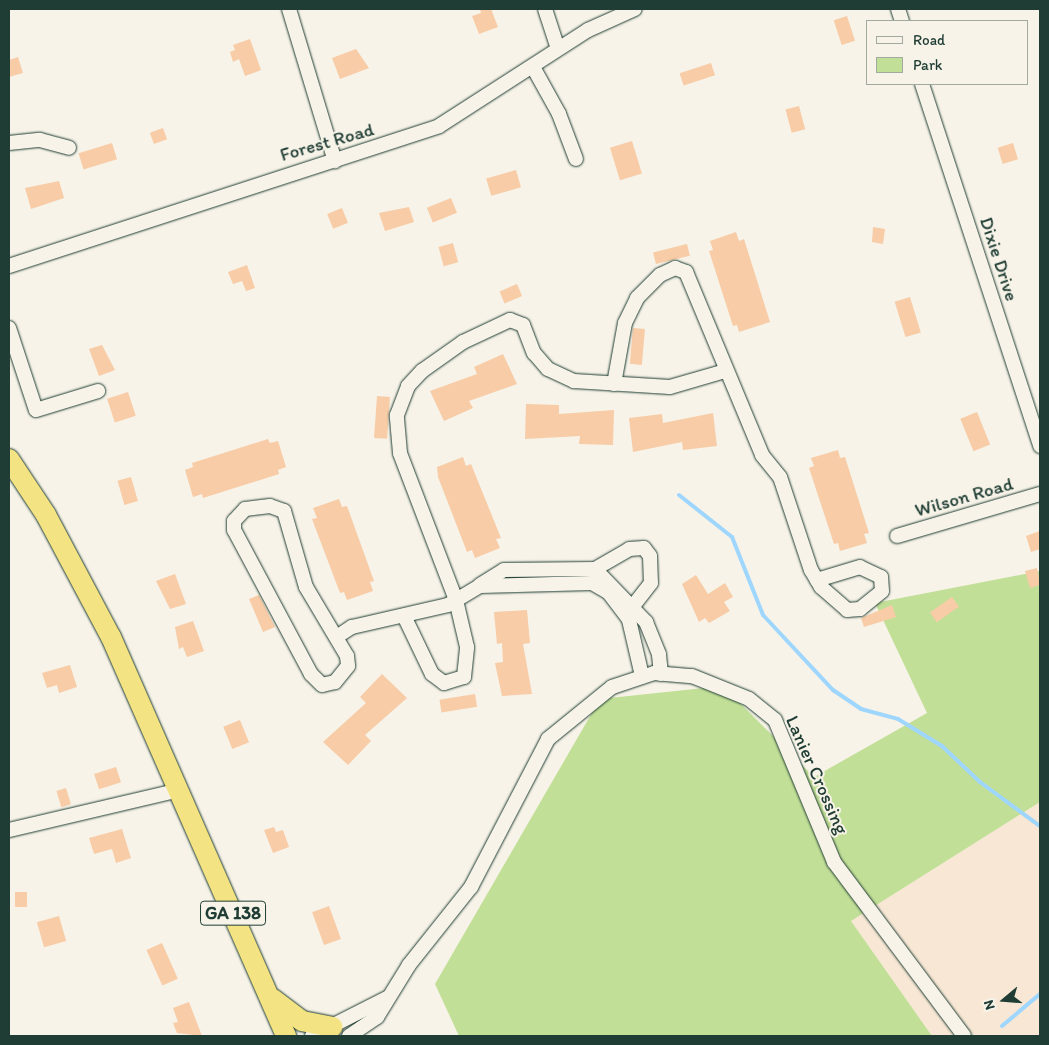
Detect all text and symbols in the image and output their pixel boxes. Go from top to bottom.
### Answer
legend [866,20,1029,85]
text: Road [913,31,945,49]
text: Park [913,56,943,74]
street label: Forest Road [278,118,376,166]
street label: Dixie Drive [975,214,1023,304]
street label: Wilson Road [913,472,1015,522]
street label: Lanier Crossing [781,712,853,838]
road number: GA 138 [199,898,267,928]
north arrow [979,975,1029,1025]
text: N [980,998,999,1012]

